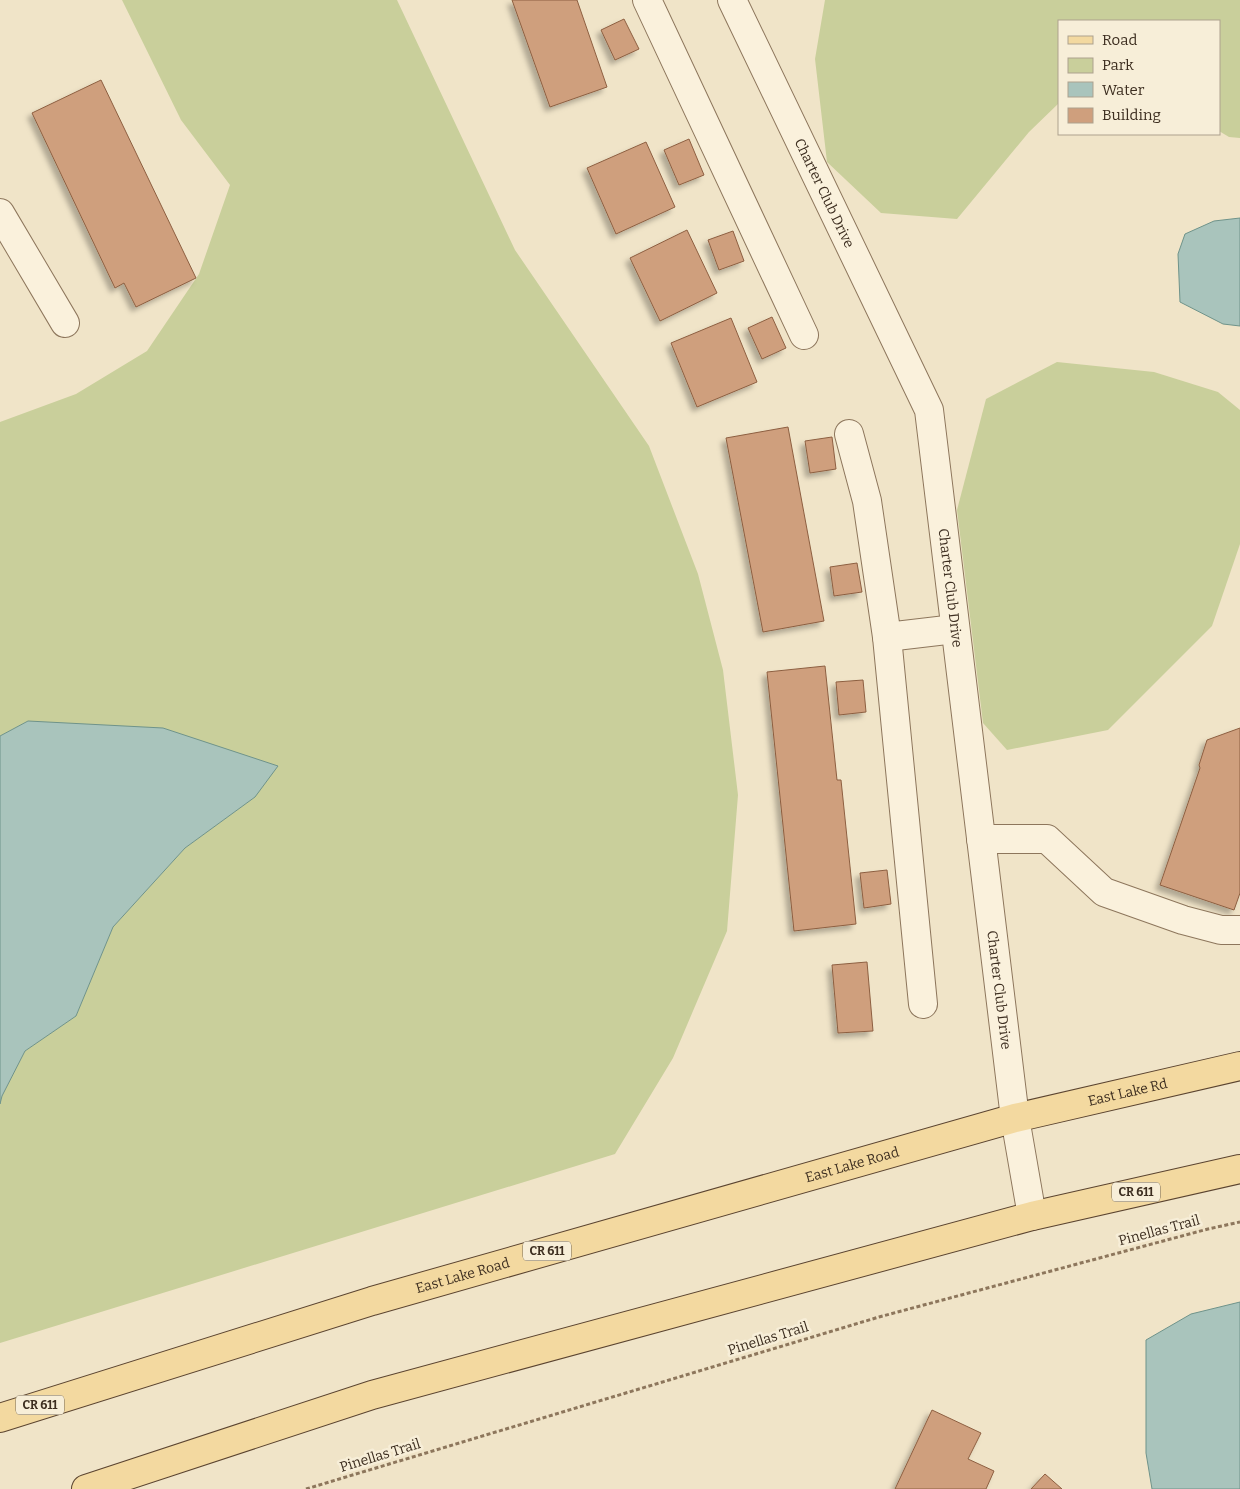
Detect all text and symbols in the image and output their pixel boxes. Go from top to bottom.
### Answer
legend [1058,20,1220,135]
text: Road [1102,31,1137,49]
text: Park [1102,56,1134,74]
text: Water [1102,81,1145,99]
text: Building [1102,106,1161,124]
street label: Charter Club Drive [791,136,858,251]
street label: Charter Club Drive [934,527,966,648]
street label: Charter Club Drive [983,930,1015,1050]
street label: East Lake Rd [1086,1075,1169,1110]
street label: East Lake Road [803,1143,901,1186]
road number: CR 611 [1112,1182,1160,1202]
street label: Pinellas Trail [1117,1211,1202,1249]
road number: CR 611 [523,1242,571,1260]
street label: East Lake Road [414,1254,511,1297]
street label: Pinellas Trail [726,1318,811,1359]
road number: CR 611 [16,1396,64,1414]
street label: Pinellas Trail [338,1435,423,1476]

